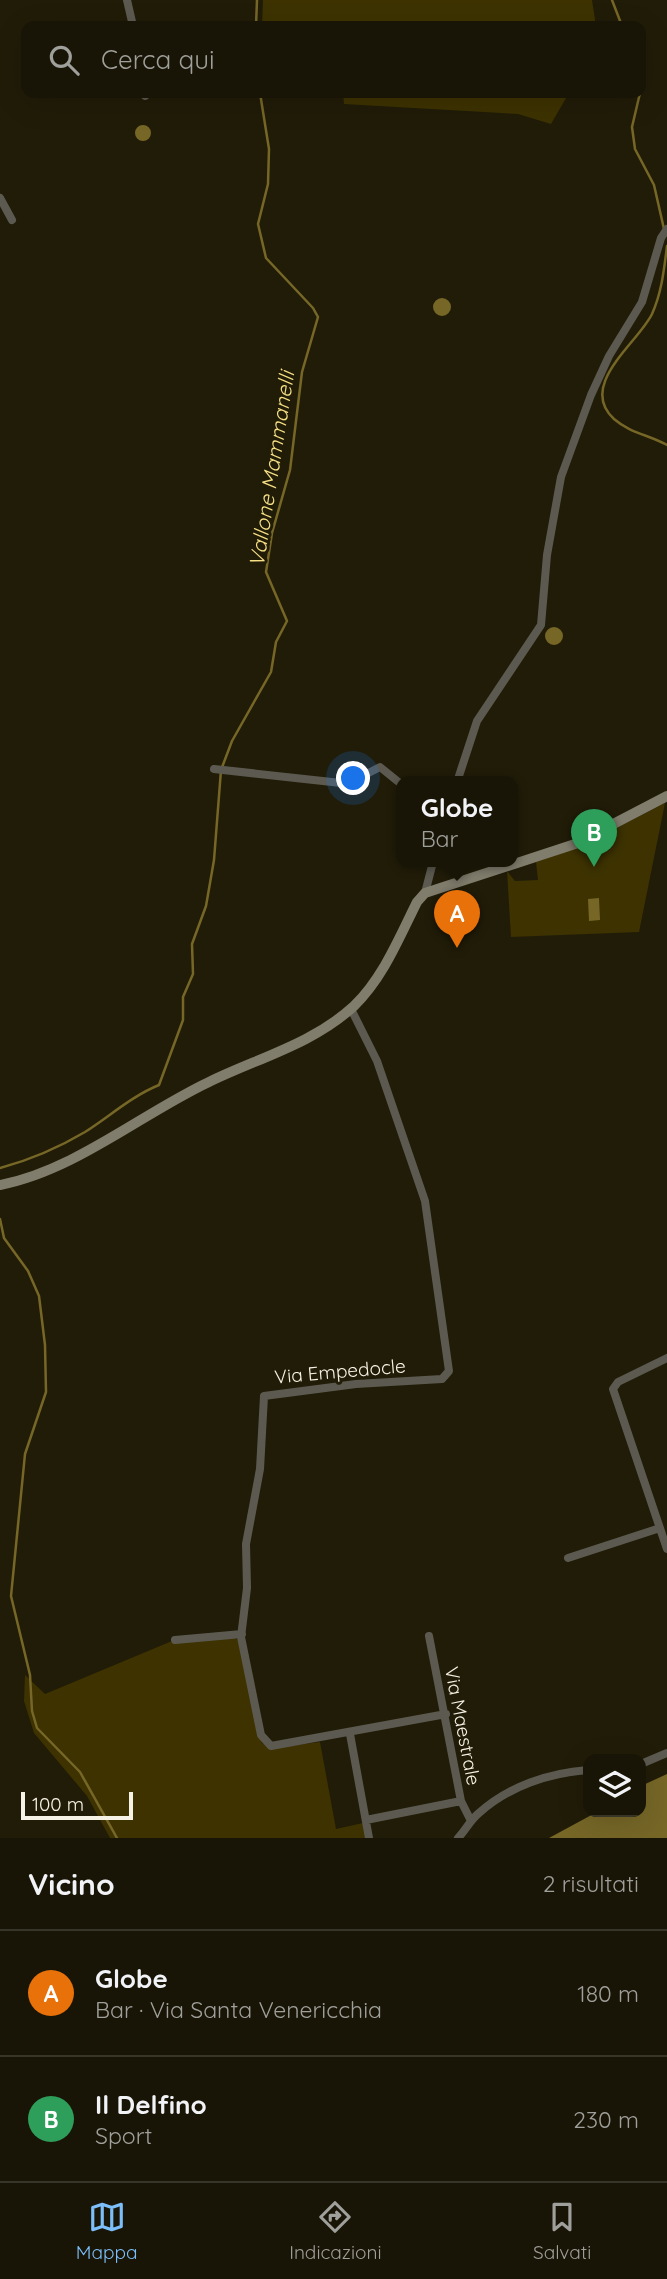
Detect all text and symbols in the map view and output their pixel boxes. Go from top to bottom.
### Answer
search box [21,21,646,98]
icon: search [45,41,83,79]
text: Cerca qui [101,43,215,76]
water label: Vallone Mammanelli [243,367,300,569]
your location [336,761,370,795]
popup [396,776,518,867]
text: Globe [421,791,493,824]
pin: B [571,809,617,867]
text: Bar [421,824,458,853]
pin: A [434,890,480,948]
street label: Via Empedocle [273,1353,407,1389]
street label: Via Maestrale [440,1665,486,1787]
map controls [583,1754,646,1817]
button: layers [583,1754,646,1817]
scale bar [21,1789,133,1821]
text: 100 m [32,1792,84,1816]
text: Vicino [28,1865,115,1903]
text: 2 risultati [543,1869,639,1898]
text: Globe [95,1962,168,1995]
text: A [44,1979,58,2008]
text: 180 m [577,1979,639,2008]
text: Bar · Via Santa Venericchia [95,1995,382,2024]
text: Il Delfino [95,2088,207,2121]
text: B [43,2105,59,2134]
text: 230 m [573,2105,639,2134]
text: Sport [95,2121,152,2150]
tab: Mappa [76,2198,138,2264]
tab: Indicazioni [289,2198,382,2264]
tab: Salvati [533,2198,591,2264]

